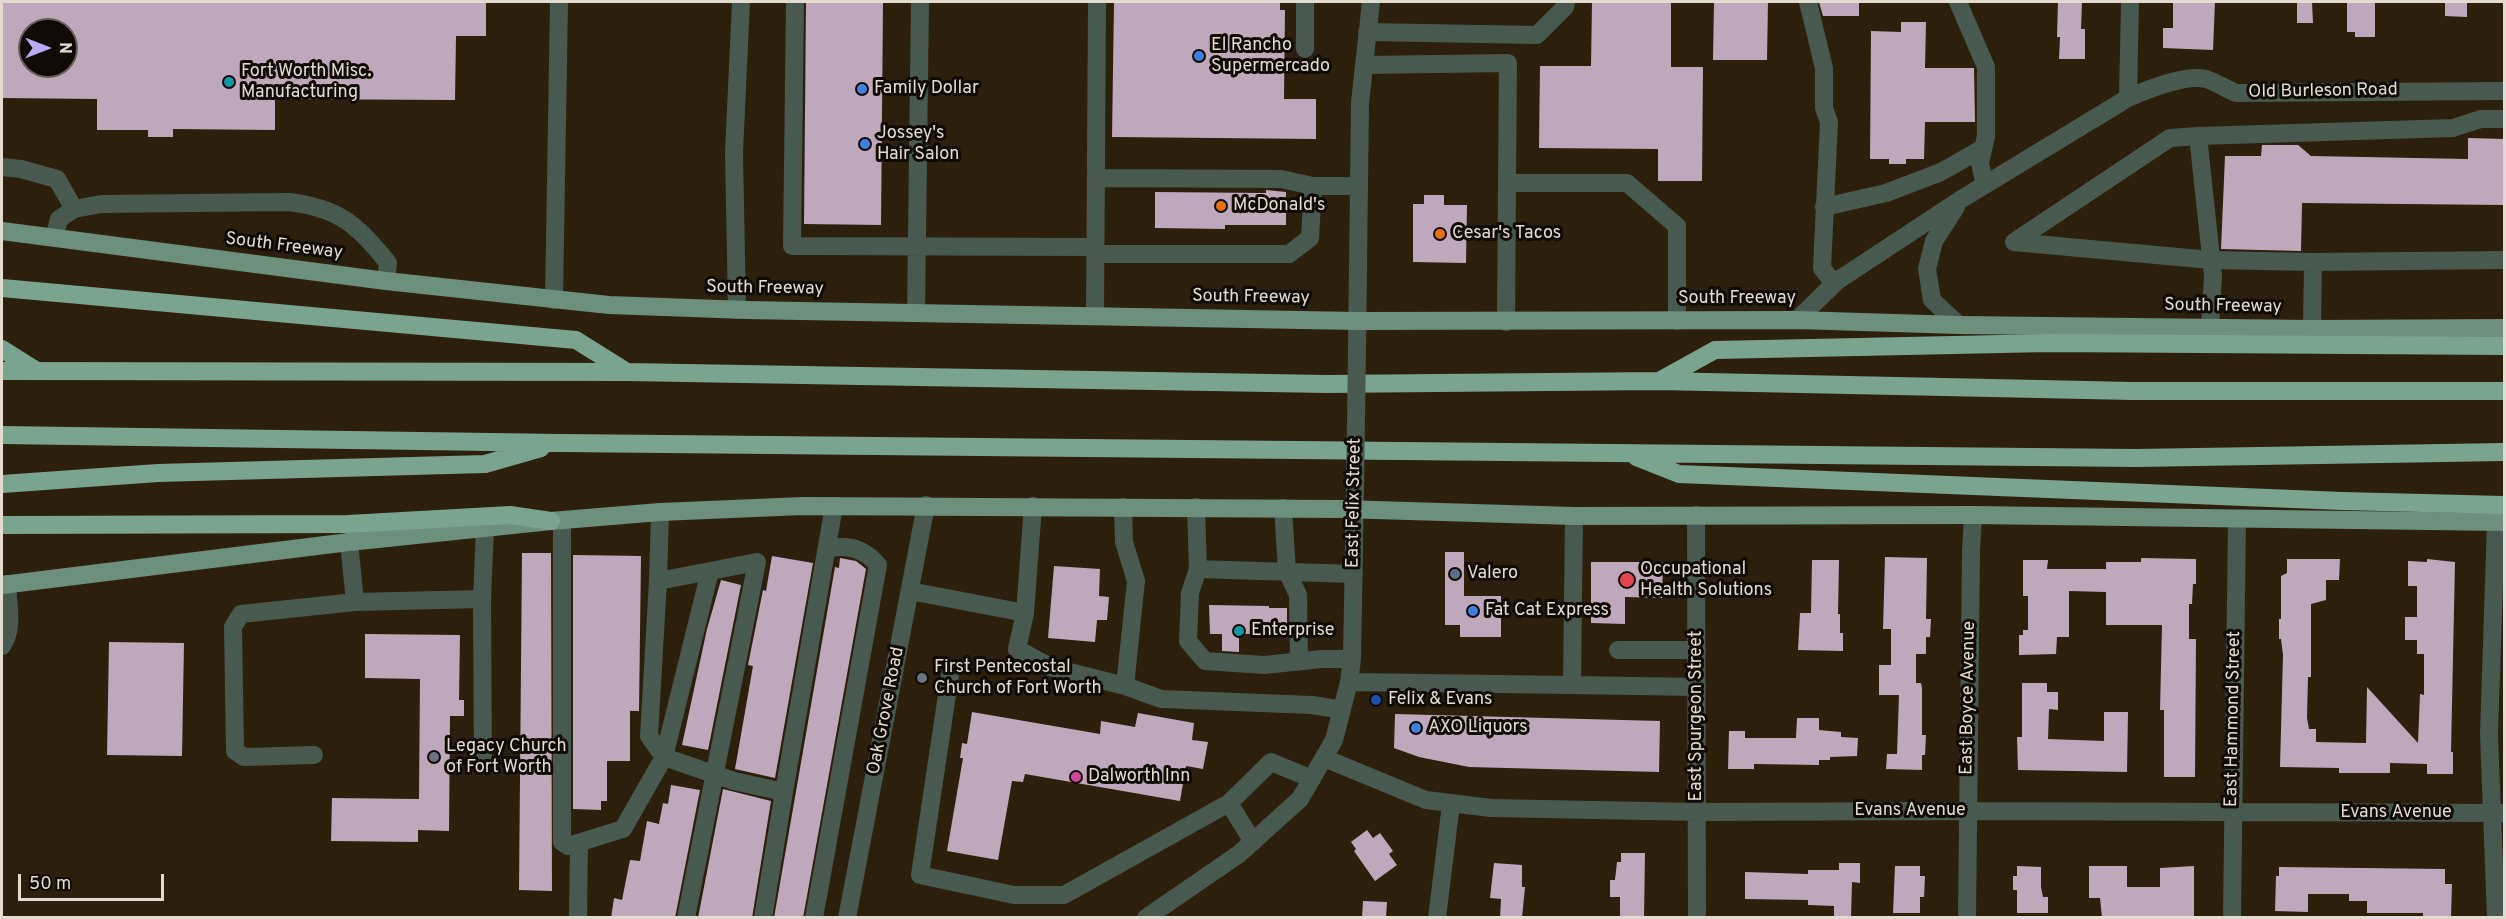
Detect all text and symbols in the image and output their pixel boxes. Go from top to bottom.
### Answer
north arrow [18,18,78,78]
place label: El Rancho Supermercado [1211,35,1330,78]
text: N [54,42,74,54]
marker: El Rancho Supermercado [1192,49,1206,63]
place label: Fort Worth Misc. Manufacturing [241,61,371,104]
marker: Fort Worth Misc. Manufacturing [222,75,236,89]
place label: Family Dollar [874,78,979,100]
street label: Old Burleson Road [2248,80,2398,104]
marker: Family Dollar [855,82,869,96]
place label: Jossey's Hair Salon [877,123,959,166]
marker: Jossey's Hair Salon [858,137,872,151]
place label: McDonald's [1233,195,1325,217]
marker: McDonald's [1214,199,1228,213]
place label: Cesar's Tacos [1452,223,1561,245]
marker: Cesar's Tacos [1433,227,1447,241]
street label: South Freeway [224,229,344,265]
street label: South Freeway [706,277,824,301]
street label: South Freeway [1192,286,1310,310]
street label: South Freeway [1678,288,1796,310]
street label: South Freeway [2164,295,2282,319]
street label: East Felix Street [1343,438,1367,568]
place label: Occupational Health Solutions [1640,559,1772,602]
place label: Valero [1467,563,1518,585]
marker: Valero [1448,567,1462,581]
marker: Occupational Health Solutions [1618,571,1636,589]
place label: Fat Cat Express [1485,600,1609,622]
marker: Fat Cat Express [1466,604,1480,618]
place label: Enterprise [1251,620,1334,642]
street label: East Boyce Avenue [1957,621,1981,775]
marker: Enterprise [1232,624,1246,638]
street label: East Spurgeon Street [1686,630,1708,802]
street label: East Hammond Street [2222,631,2246,807]
street label: Oak Grove Road [864,645,910,777]
place label: First Pentecostal Church of Fort Worth [934,657,1102,700]
marker: First Pentecostal Church of Fort Worth [915,671,929,685]
place label: Felix & Evans [1388,689,1493,711]
marker: Felix & Evans [1369,693,1383,707]
place label: AXO Liquors [1428,717,1528,739]
marker: AXO Liquors [1409,721,1423,735]
place label: Legacy Church of Fort Worth [446,736,567,778]
marker: Legacy Church of Fort Worth [427,750,441,764]
place label: Dalworth Inn [1088,766,1190,788]
marker: Dalworth Inn [1069,770,1083,784]
street label: Evans Avenue [1854,800,1966,822]
street label: Evans Avenue [2340,802,2452,824]
scale bar [21,862,166,900]
text: 50 m [29,873,71,896]

